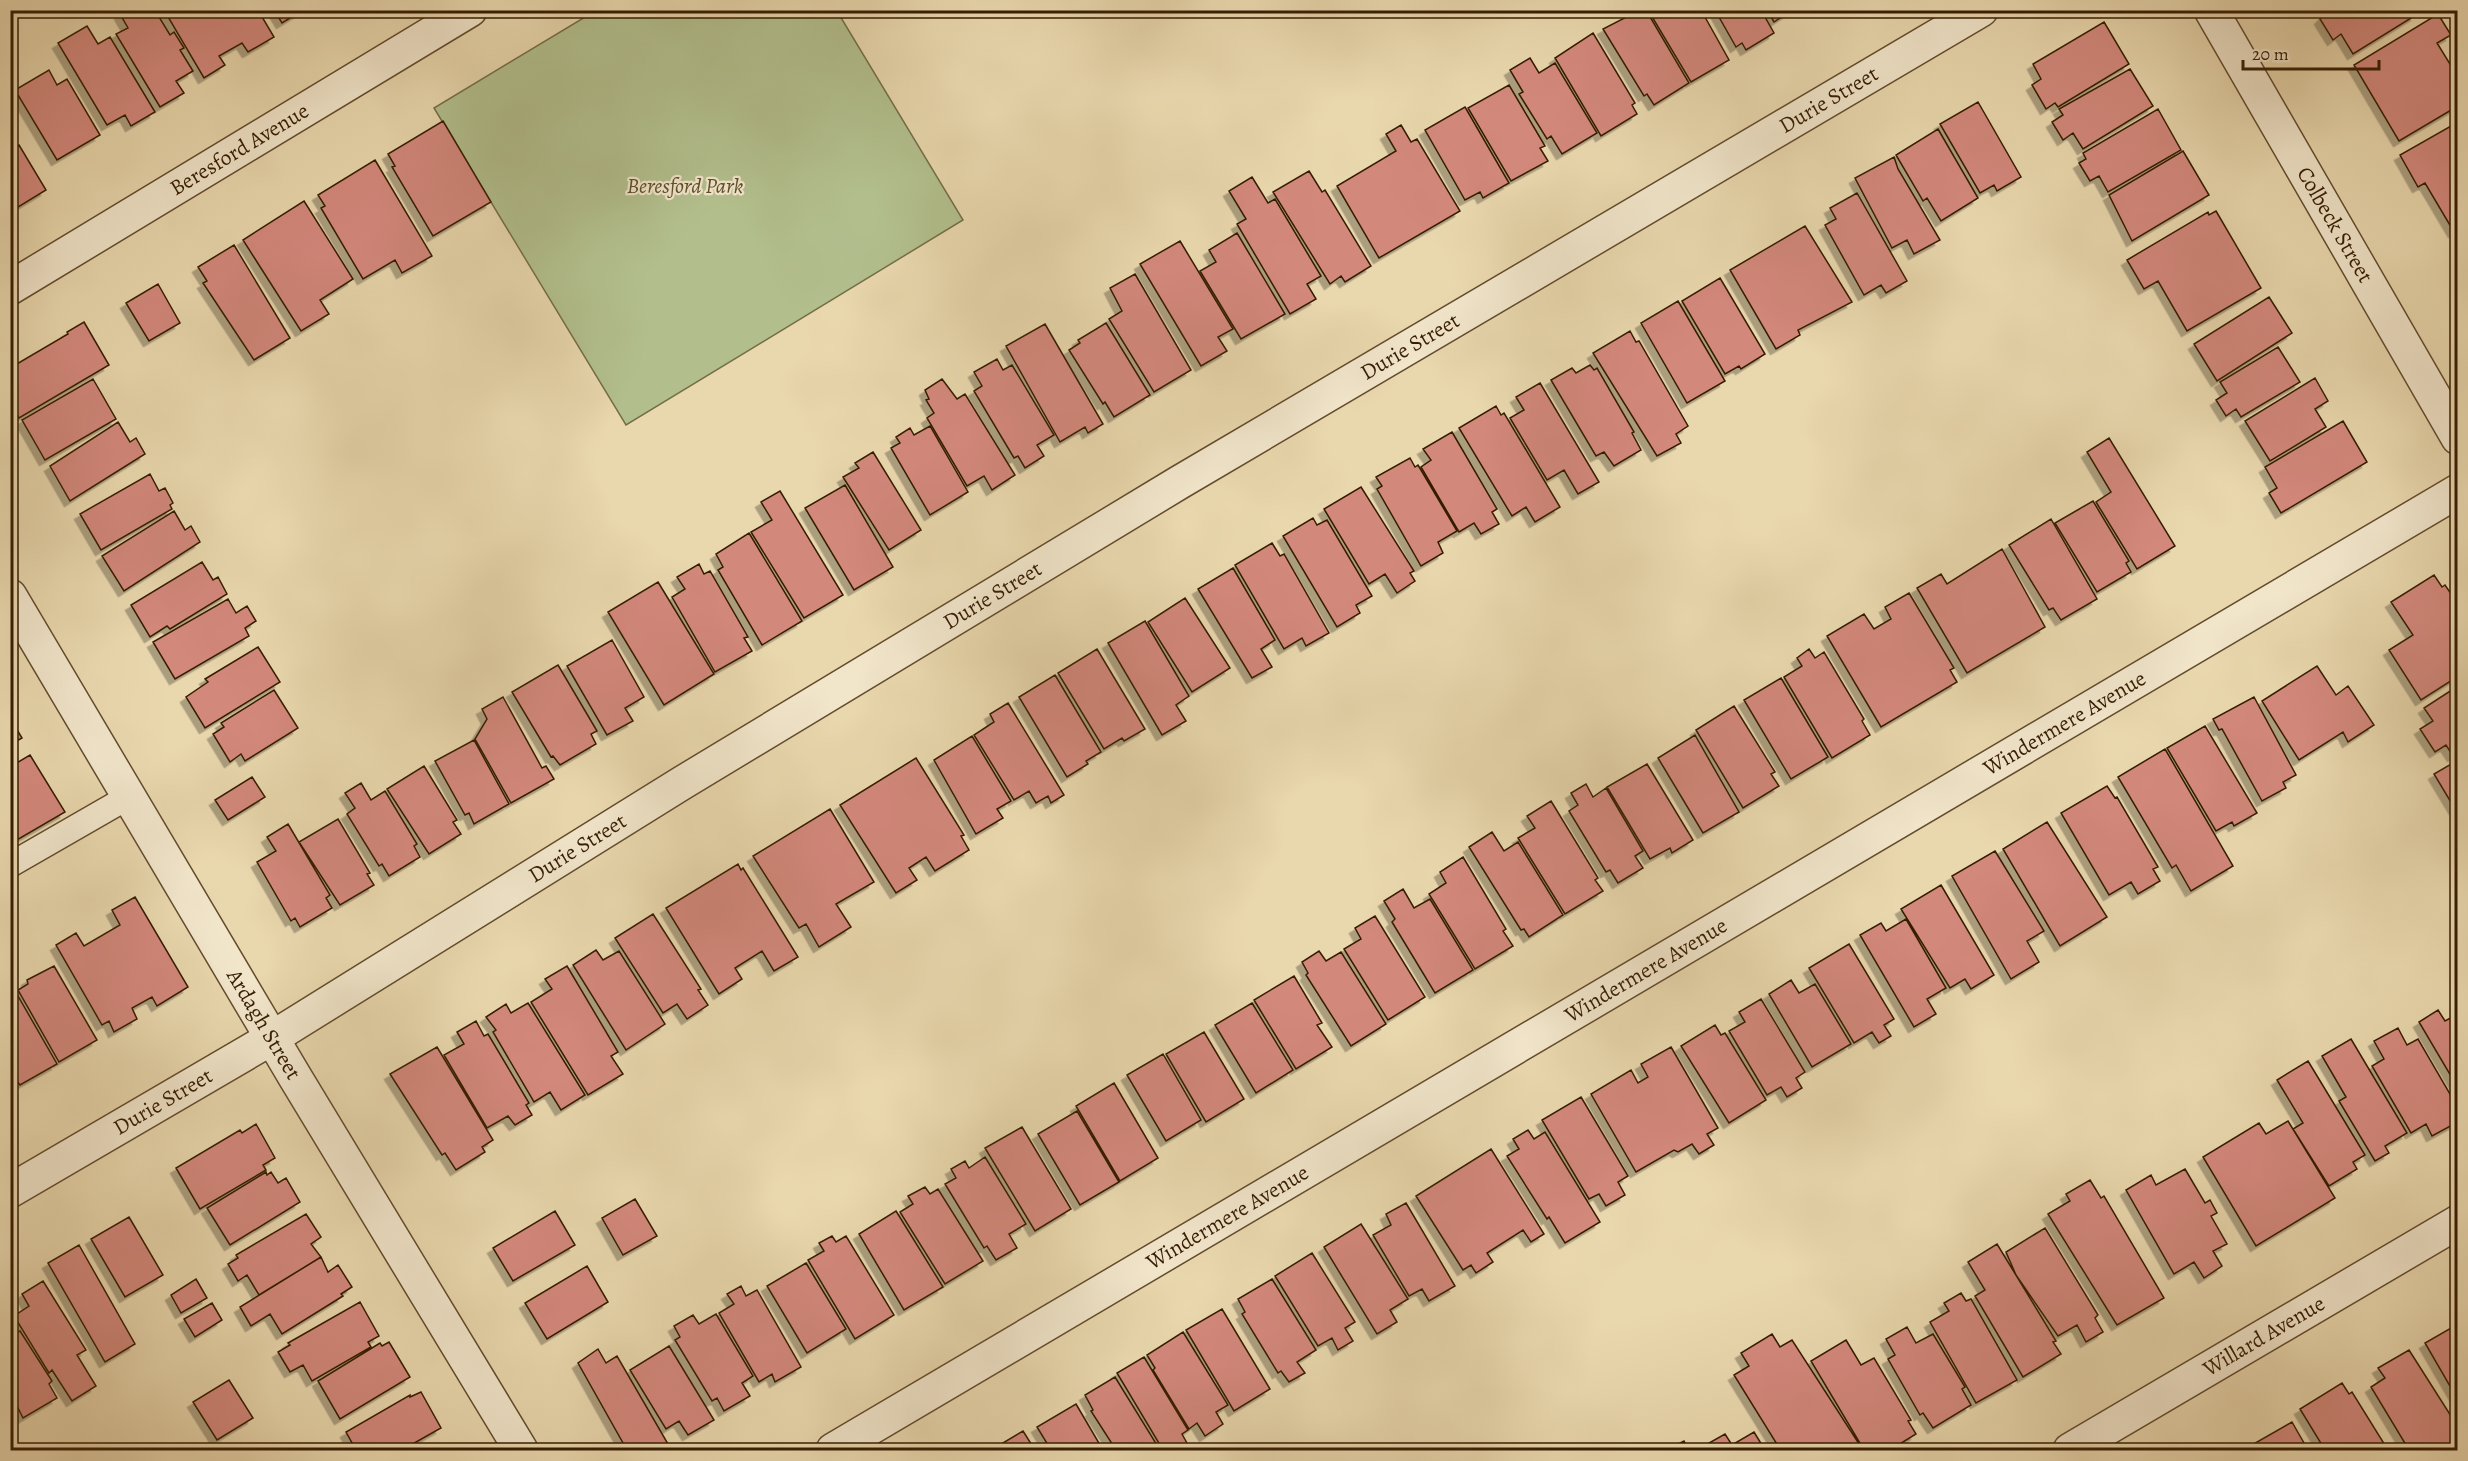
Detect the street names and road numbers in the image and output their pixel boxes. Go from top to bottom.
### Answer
street label: Durie Street [1773,59,1884,141]
street label: Beresford Avenue [164,96,315,203]
street label: Colbeck Street [2290,161,2380,288]
street label: Durie Street [1355,306,1465,387]
street label: Durie Street [937,554,1047,637]
street label: Windermere Avenue [1977,663,2151,783]
street label: Durie Street [523,806,632,890]
street label: Windermere Avenue [1558,910,1733,1030]
street label: Ardagh Street [219,963,308,1085]
street label: Durie Street [108,1061,218,1143]
street label: Windermere Avenue [1140,1157,1314,1277]
street label: Willard Avenue [2197,1288,2331,1384]

